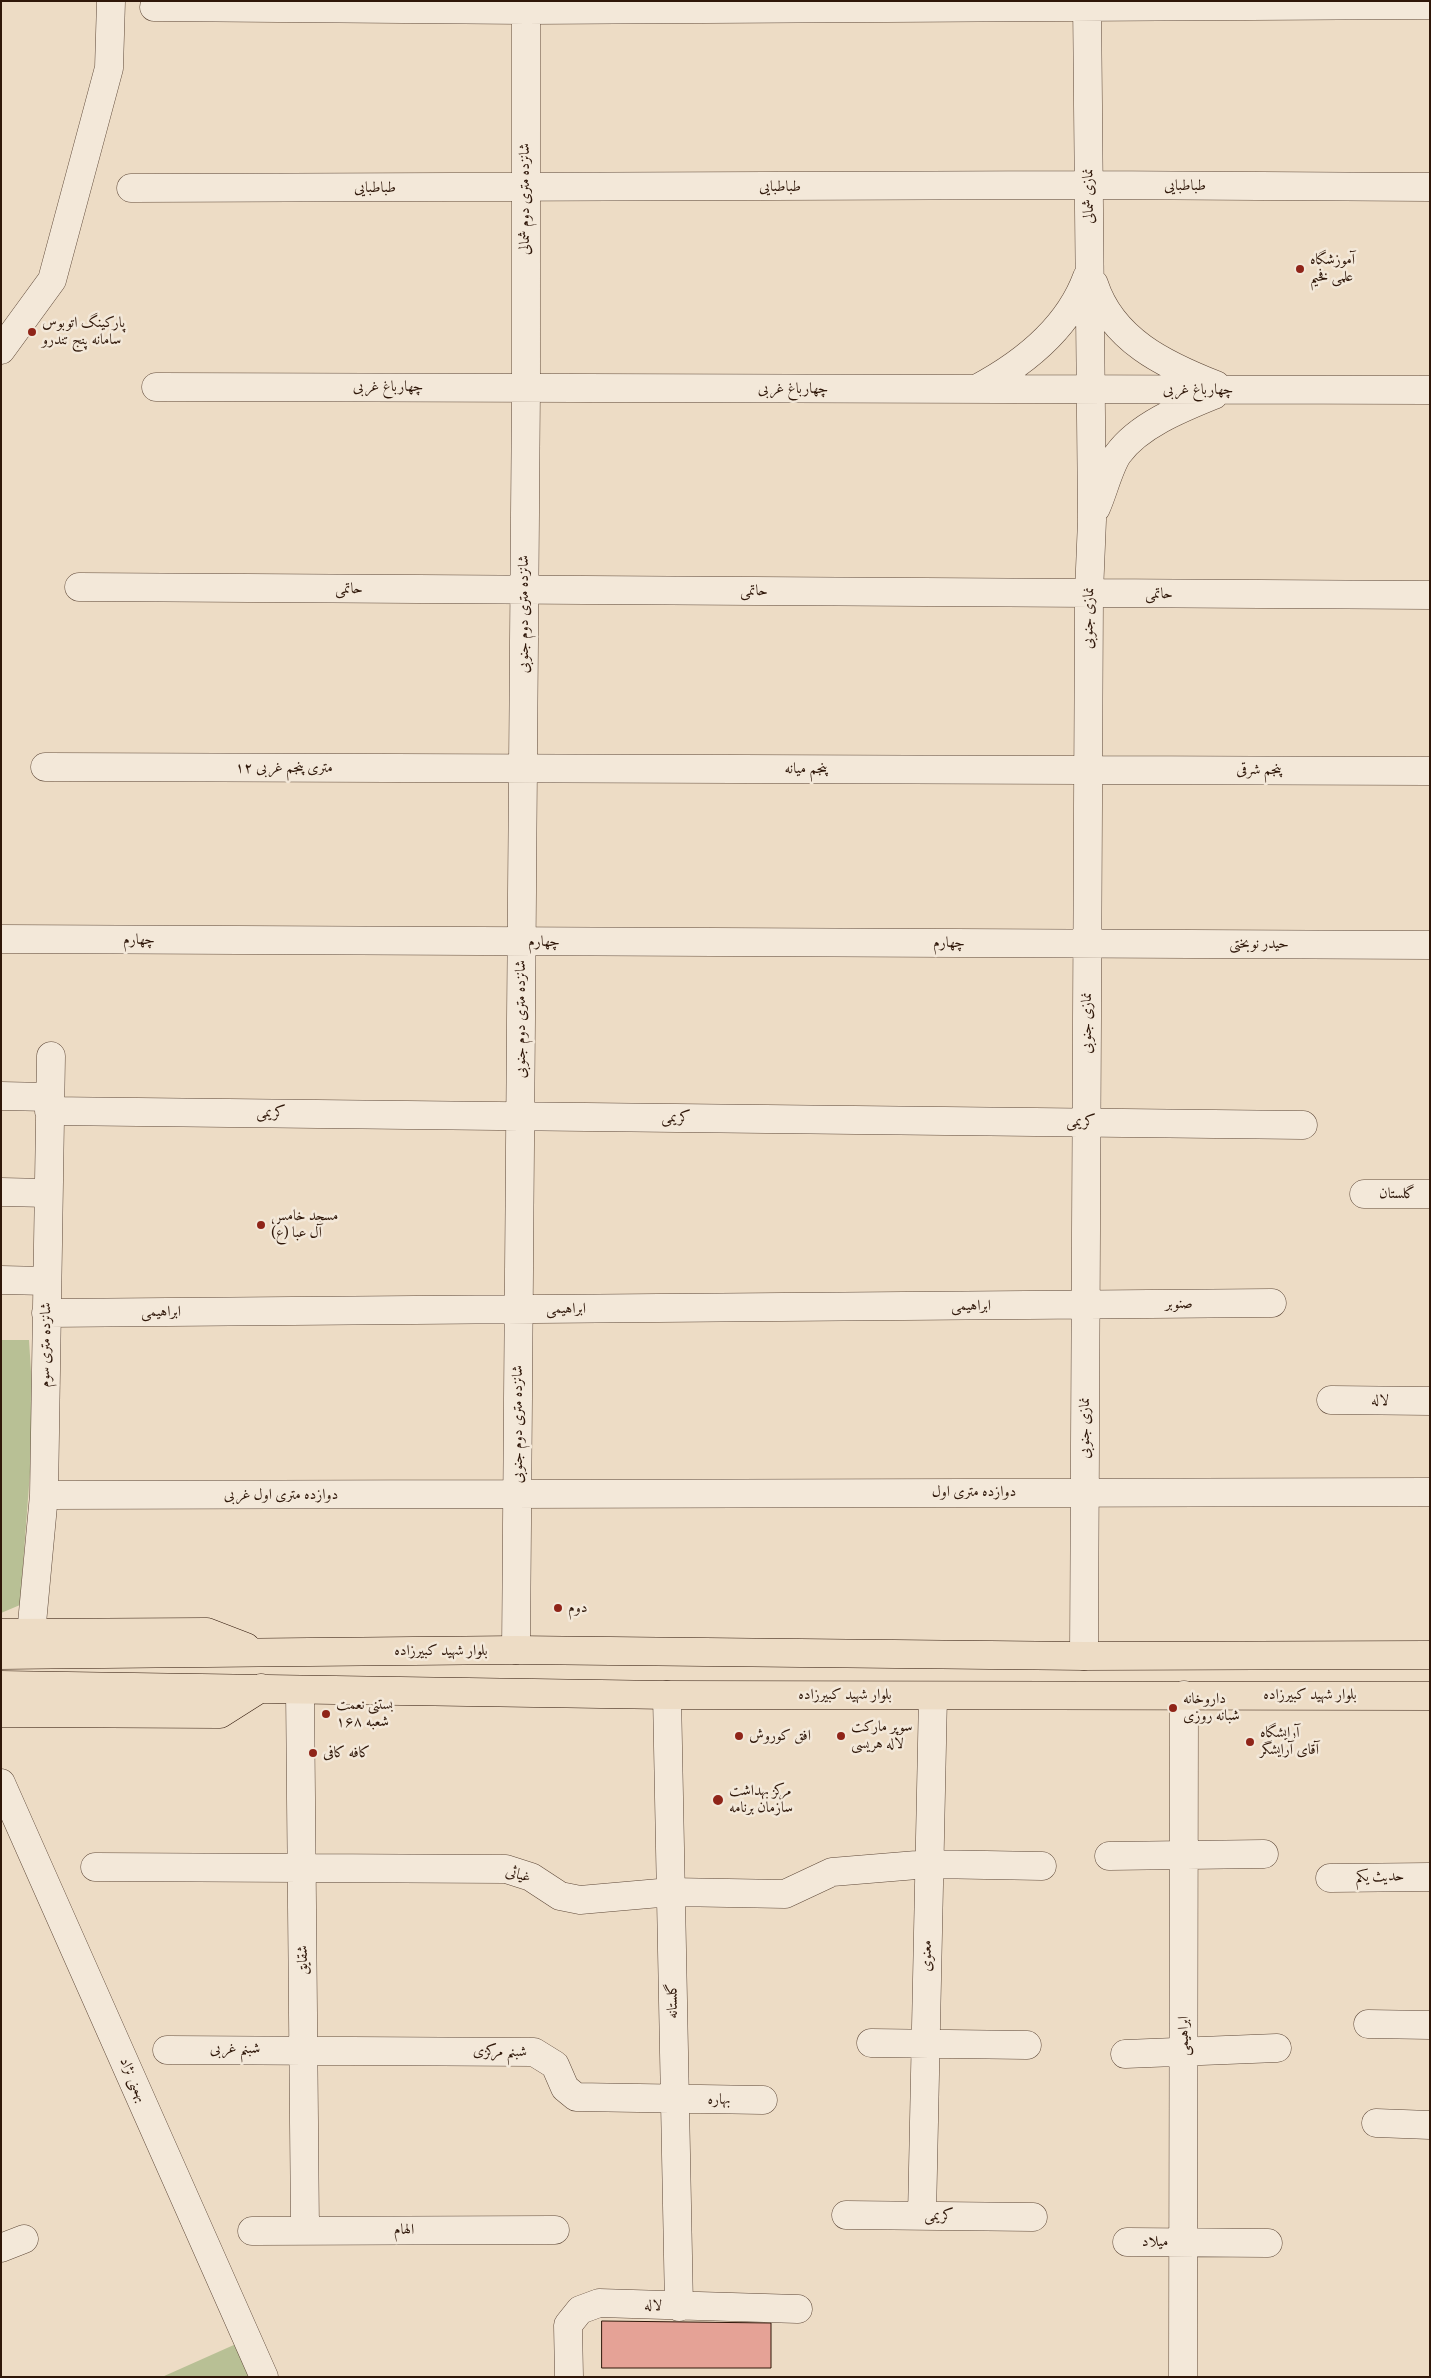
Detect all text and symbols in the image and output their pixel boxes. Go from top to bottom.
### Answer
street label: شانزده متری دوم شمالی [516,143,534,255]
street label: نمازی شمالی [1080,168,1098,224]
street label: طباطبایی [1164,177,1206,195]
street label: طباطبایی [759,178,801,196]
street label: طباطبایی [354,179,396,197]
place label: آموزشگاه علمی فخیم [1310,251,1355,286]
marker: آموزشگاه علمی فخیم [1294,263,1306,275]
place label: پارکینگ اتوبوس سامانه پنج تندرو [42,314,125,349]
marker: پارکینگ اتوبوس سامانه پنج تندرو [26,326,38,338]
street label: چهارباغ غربی [353,378,423,396]
street label: چهارباغ غربی [758,380,828,398]
street label: چهارباغ غربی [1163,381,1233,399]
street label: شانزده متری دوم جنوبی [515,555,533,673]
street label: حاتمی [335,580,363,598]
street label: حاتمی [740,582,768,600]
street label: حاتمی [1145,585,1173,603]
street label: نمازی جنوبی [1079,587,1099,649]
street label: ۱۲ متری پنجم غربی [235,759,333,777]
street label: پنجم میانه [785,760,827,778]
street label: پنجم شرقی [1236,761,1282,779]
street label: چهارم [123,931,155,949]
street label: چهارم [528,933,560,951]
street label: چهارم [933,934,965,952]
street label: حیدر نوبختی [1229,935,1289,953]
street label: شانزده متری دوم جنوبی [512,960,530,1078]
street label: نمازی جنوبی [1078,992,1096,1054]
street label: کریمی [256,1104,286,1122]
street label: کریمی [661,1109,691,1127]
street label: کریمی [1066,1113,1096,1131]
street label: گلستان [1379,1185,1415,1203]
place label: مسجد خامس آل عبا (ع) [271,1207,338,1242]
marker: مسجد خامس آل عبا (ع) [255,1219,267,1231]
street label: صنوبر [1165,1295,1193,1313]
street label: ابراهیمی [951,1297,991,1315]
street label: ابراهیمی [546,1300,586,1318]
street label: شانزده متری سوم [36,1302,56,1388]
street label: ابراهیمی [141,1303,181,1321]
street label: شانزده متری دوم جنوبی [509,1365,527,1483]
street label: لاله [1371,1392,1389,1410]
street label: نمازی جنوبی [1076,1397,1094,1459]
street label: دوازده متری اول [932,1483,1016,1501]
street label: دوازده متری اول غربی [224,1486,338,1504]
place label: دوم [568,1599,588,1617]
marker: دوم [552,1602,564,1614]
street label: بلوار شهید کبیرزاده [394,1642,488,1660]
street label: بلوار شهید کبیرزاده [798,1686,892,1704]
street label: بلوار شهید کبیرزاده [1263,1686,1357,1704]
place label: داروخانه شبانه روزی [1183,1690,1240,1725]
place label: بستنی نعمت شعبه ۱۶۸ [336,1696,393,1731]
marker: داروخانه شبانه روزی [1167,1702,1179,1714]
marker: بستنی نعمت شعبه ۱۶۸ [320,1708,332,1720]
place label: سوپر مارکت لاله هریسی [851,1718,913,1753]
place label: آرایشگاه آقای آرایشگر [1260,1724,1319,1759]
place label: افق کوروش [749,1727,811,1745]
marker: افق کوروش [733,1730,745,1742]
marker: سوپر مارکت لاله هریسی [835,1730,847,1742]
marker: آرایشگاه آقای آرایشگر [1244,1736,1256,1748]
place label: کافه کافی [323,1744,370,1762]
marker: کافه کافی [307,1747,319,1759]
place label: مرکز بهداشت سازمان برنامه [729,1782,793,1817]
marker: مرکز بهداشت سازمان برنامه [711,1793,725,1807]
street label: غیاثی [503,1863,533,1887]
street label: حدیث یکم [1355,1868,1405,1886]
street label: معنوی [918,1940,936,1972]
street label: شقایق [294,1945,312,1975]
street label: گلستانه [664,1983,682,2019]
street label: ابراهیمی [1175,2016,1193,2056]
street label: شبنم غربی [210,2040,260,2058]
street label: شبنم مرکزی [473,2043,527,2061]
street label: بهمنی نژاد [115,2055,151,2105]
street label: بهاره [707,2091,731,2109]
street label: کریمی [924,2207,954,2225]
street label: الهام [394,2221,414,2239]
street label: میلاد [1142,2233,1168,2251]
street label: لاله [644,2297,662,2315]

